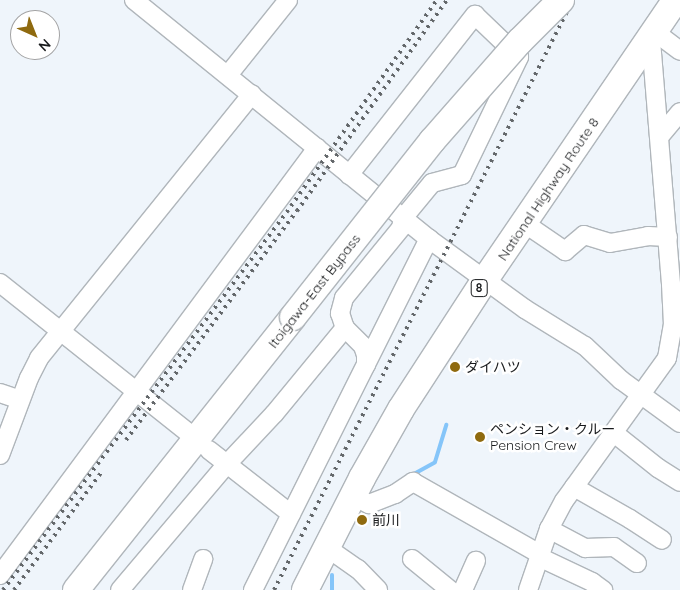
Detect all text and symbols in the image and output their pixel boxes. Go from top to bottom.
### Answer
north arrow [10,10,60,60]
text: N [35,35,55,55]
street label: National Highway Route 8 [494,114,602,264]
street label: Itoigawa-East Bypass [264,231,364,351]
road number: 8 [470,278,488,298]
place label: ダイハツ [465,359,521,375]
marker: ダイハツ [449,361,461,373]
place label: ペンション・クルー Pension Crew [490,421,616,454]
marker: ペンション・クルー Pension Crew [474,431,486,443]
place label: 前川 [372,512,400,528]
marker: 前川 [356,514,368,526]

